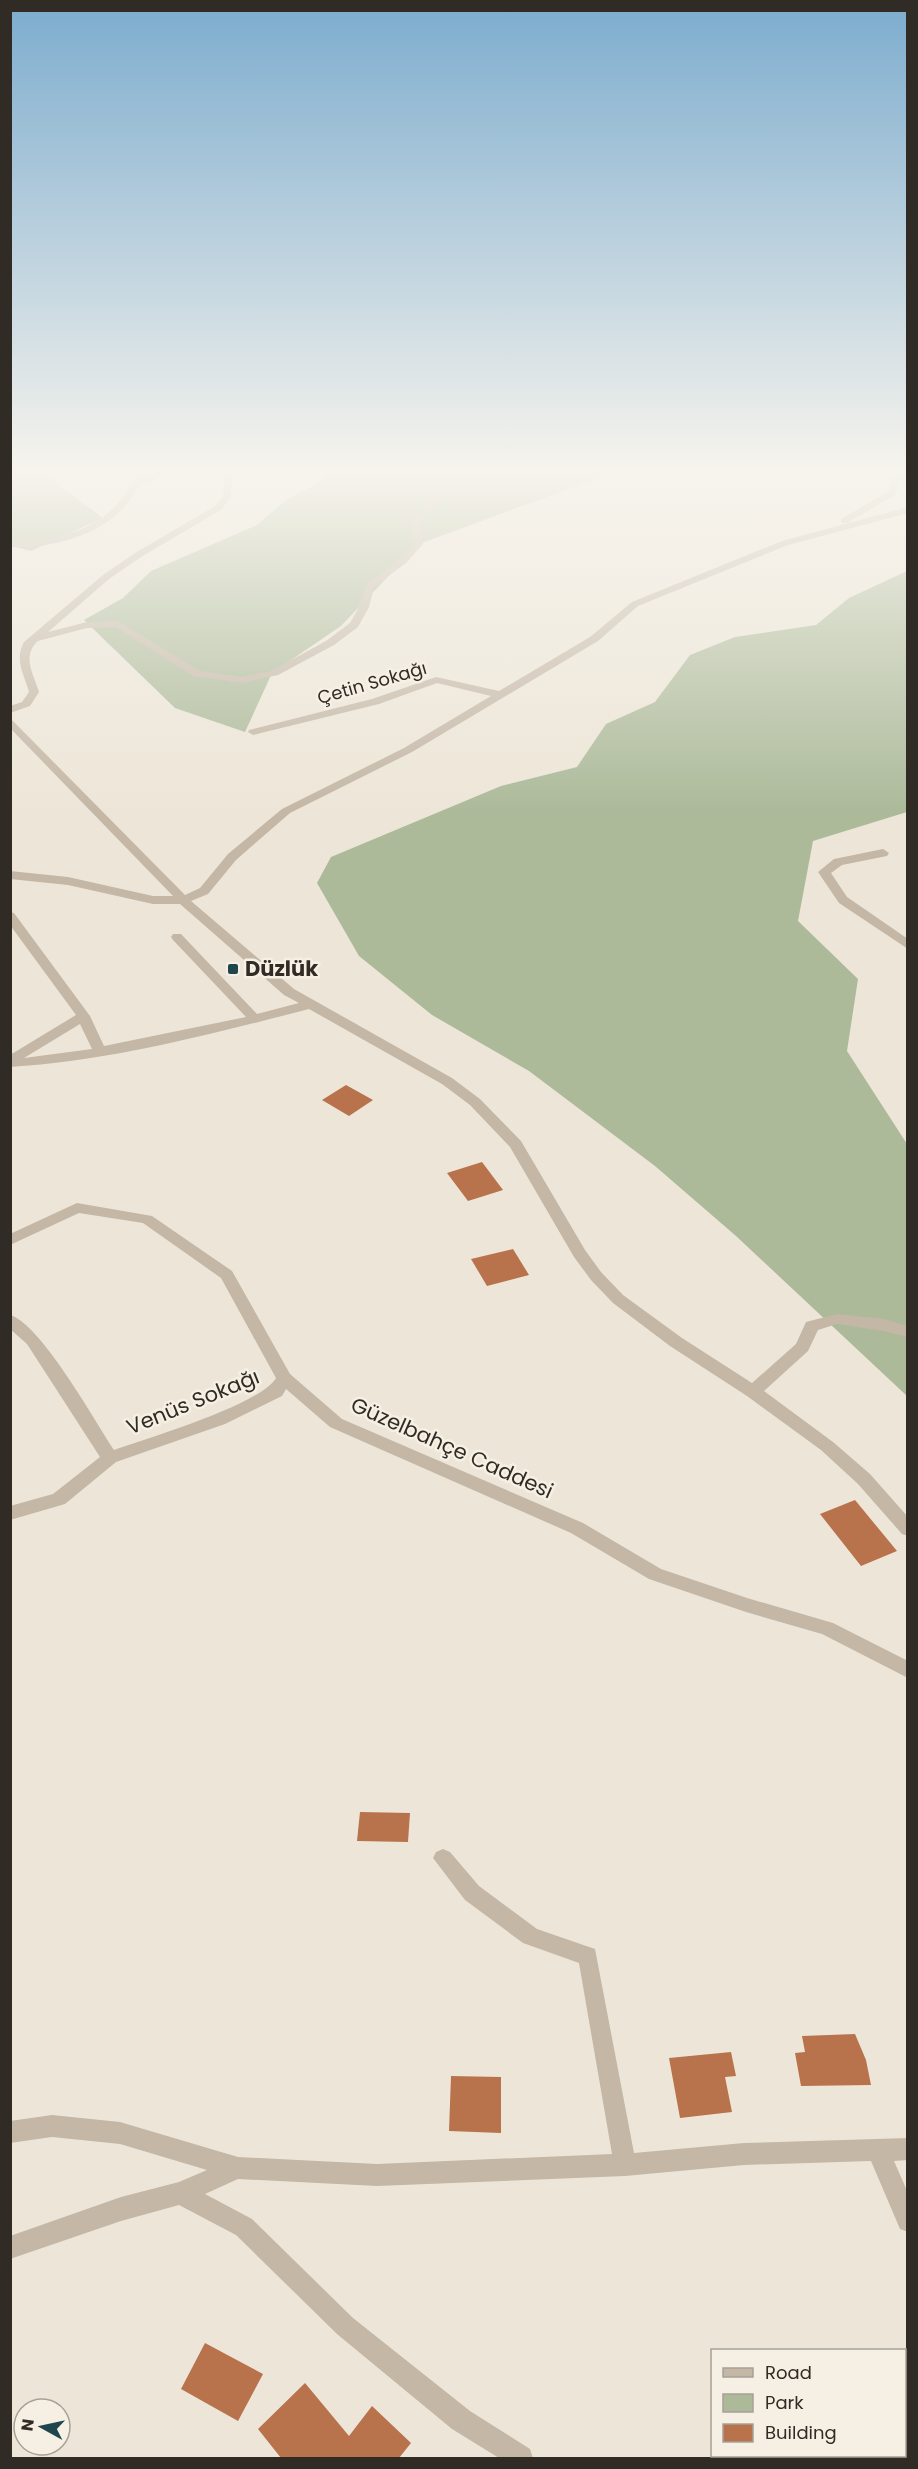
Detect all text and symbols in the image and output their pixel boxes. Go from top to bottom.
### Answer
street label: Çetin Sokağı [314,655,429,710]
place label: Düzlük [245,954,318,983]
marker: Düzlük [226,962,240,976]
street label: Venüs Sokağı [122,1362,264,1441]
street label: Güzelbahçe Caddesi [346,1390,558,1505]
legend [711,2349,906,2457]
text: Road [765,2360,812,2385]
text: Park [765,2390,804,2415]
north arrow [12,2397,72,2457]
text: N [15,2417,40,2433]
text: Building [765,2420,837,2445]

